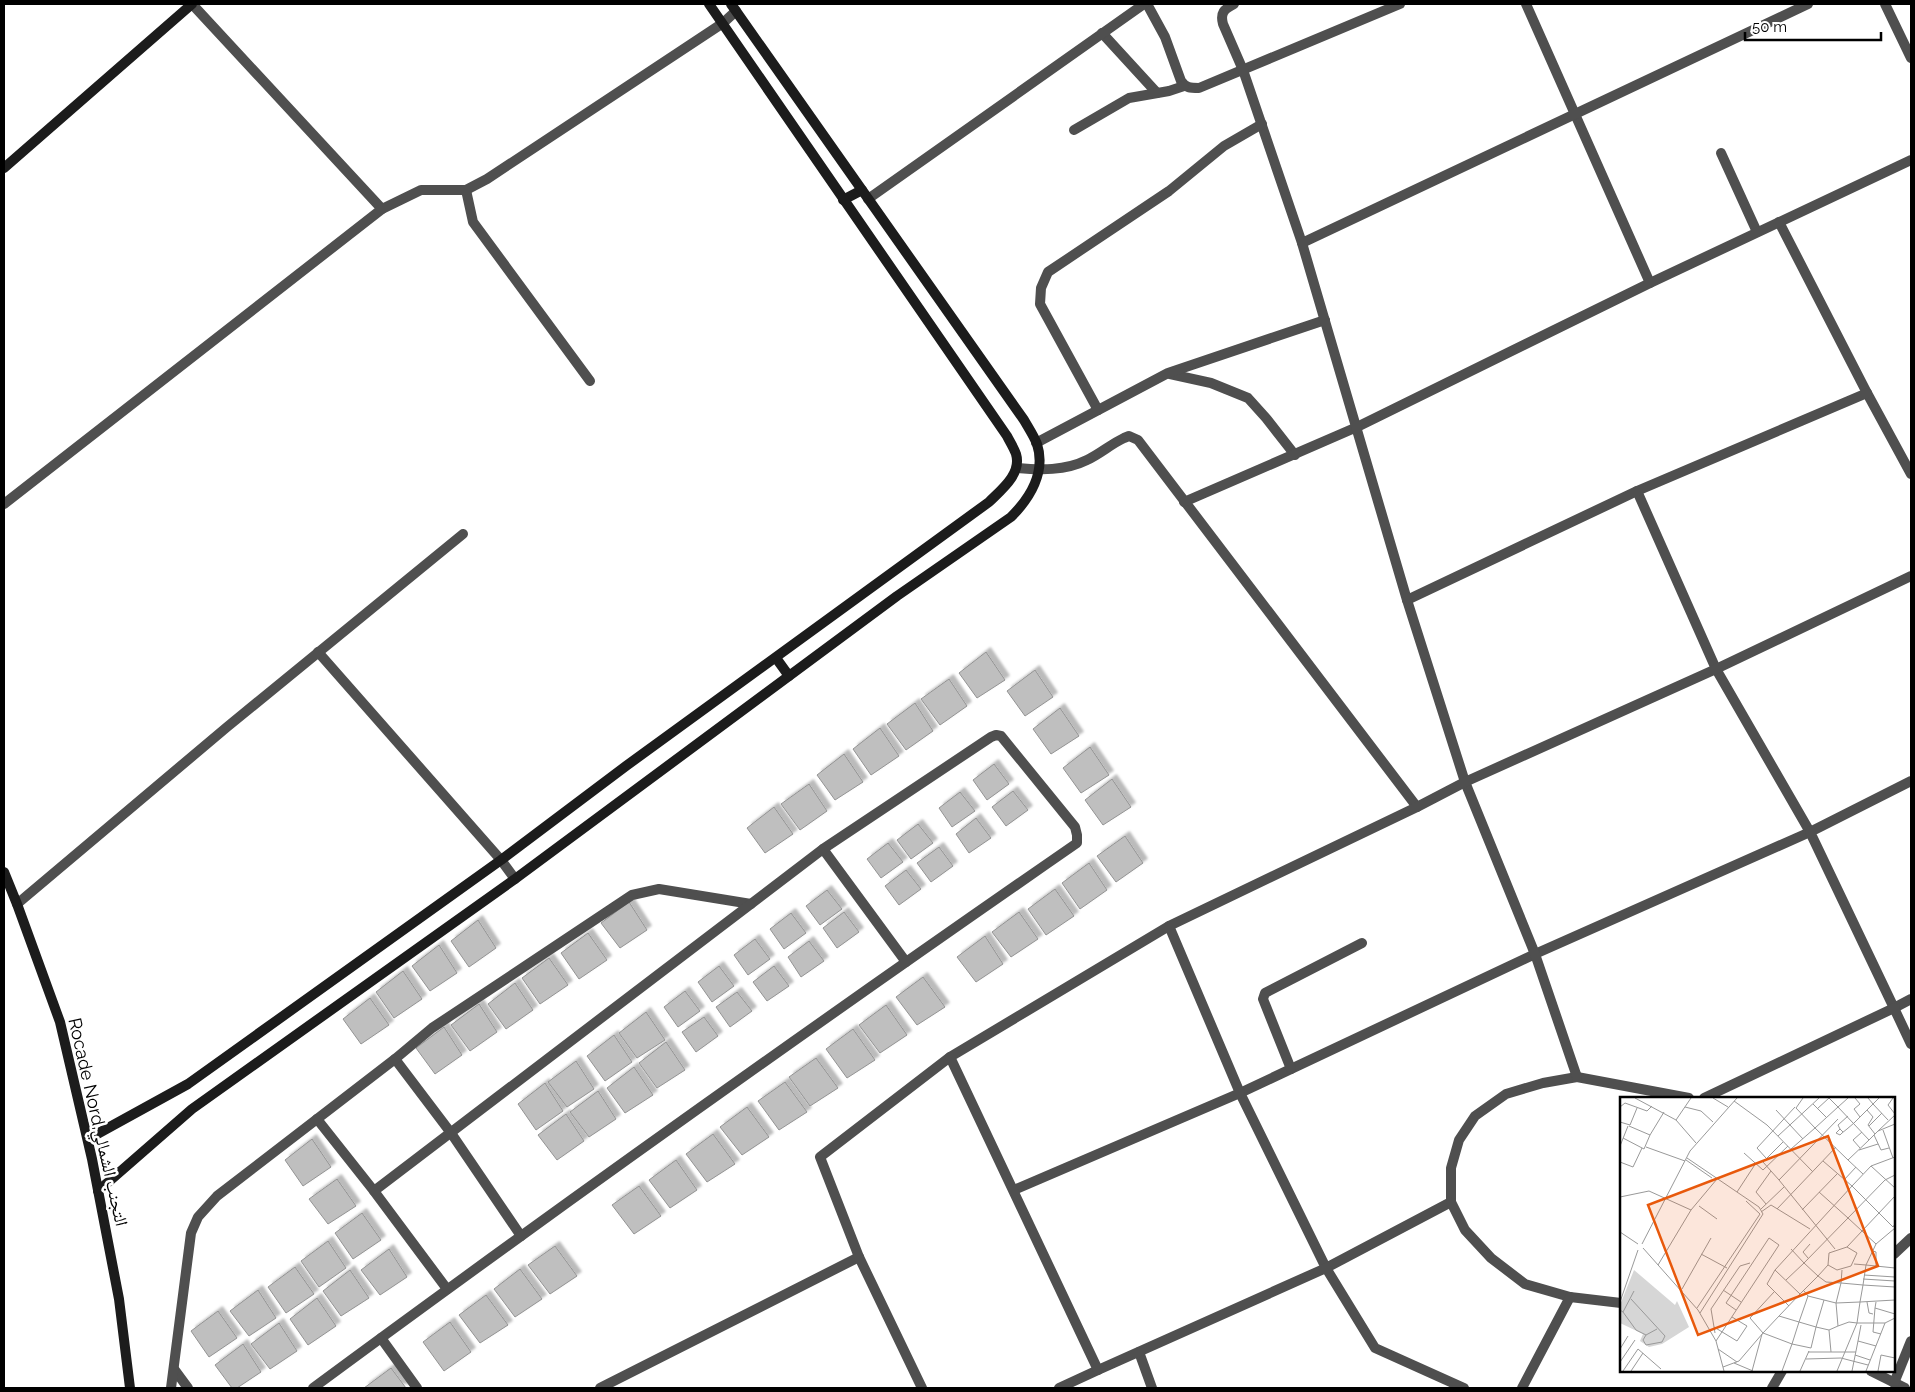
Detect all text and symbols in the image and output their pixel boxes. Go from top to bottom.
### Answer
scale bar [1745,10,1881,42]
text: 50 m [1752,18,1787,36]
street label: Rocade Nord,التجنب الشمالي [60,1016,133,1229]
inset map [1620,1097,1895,1372]

